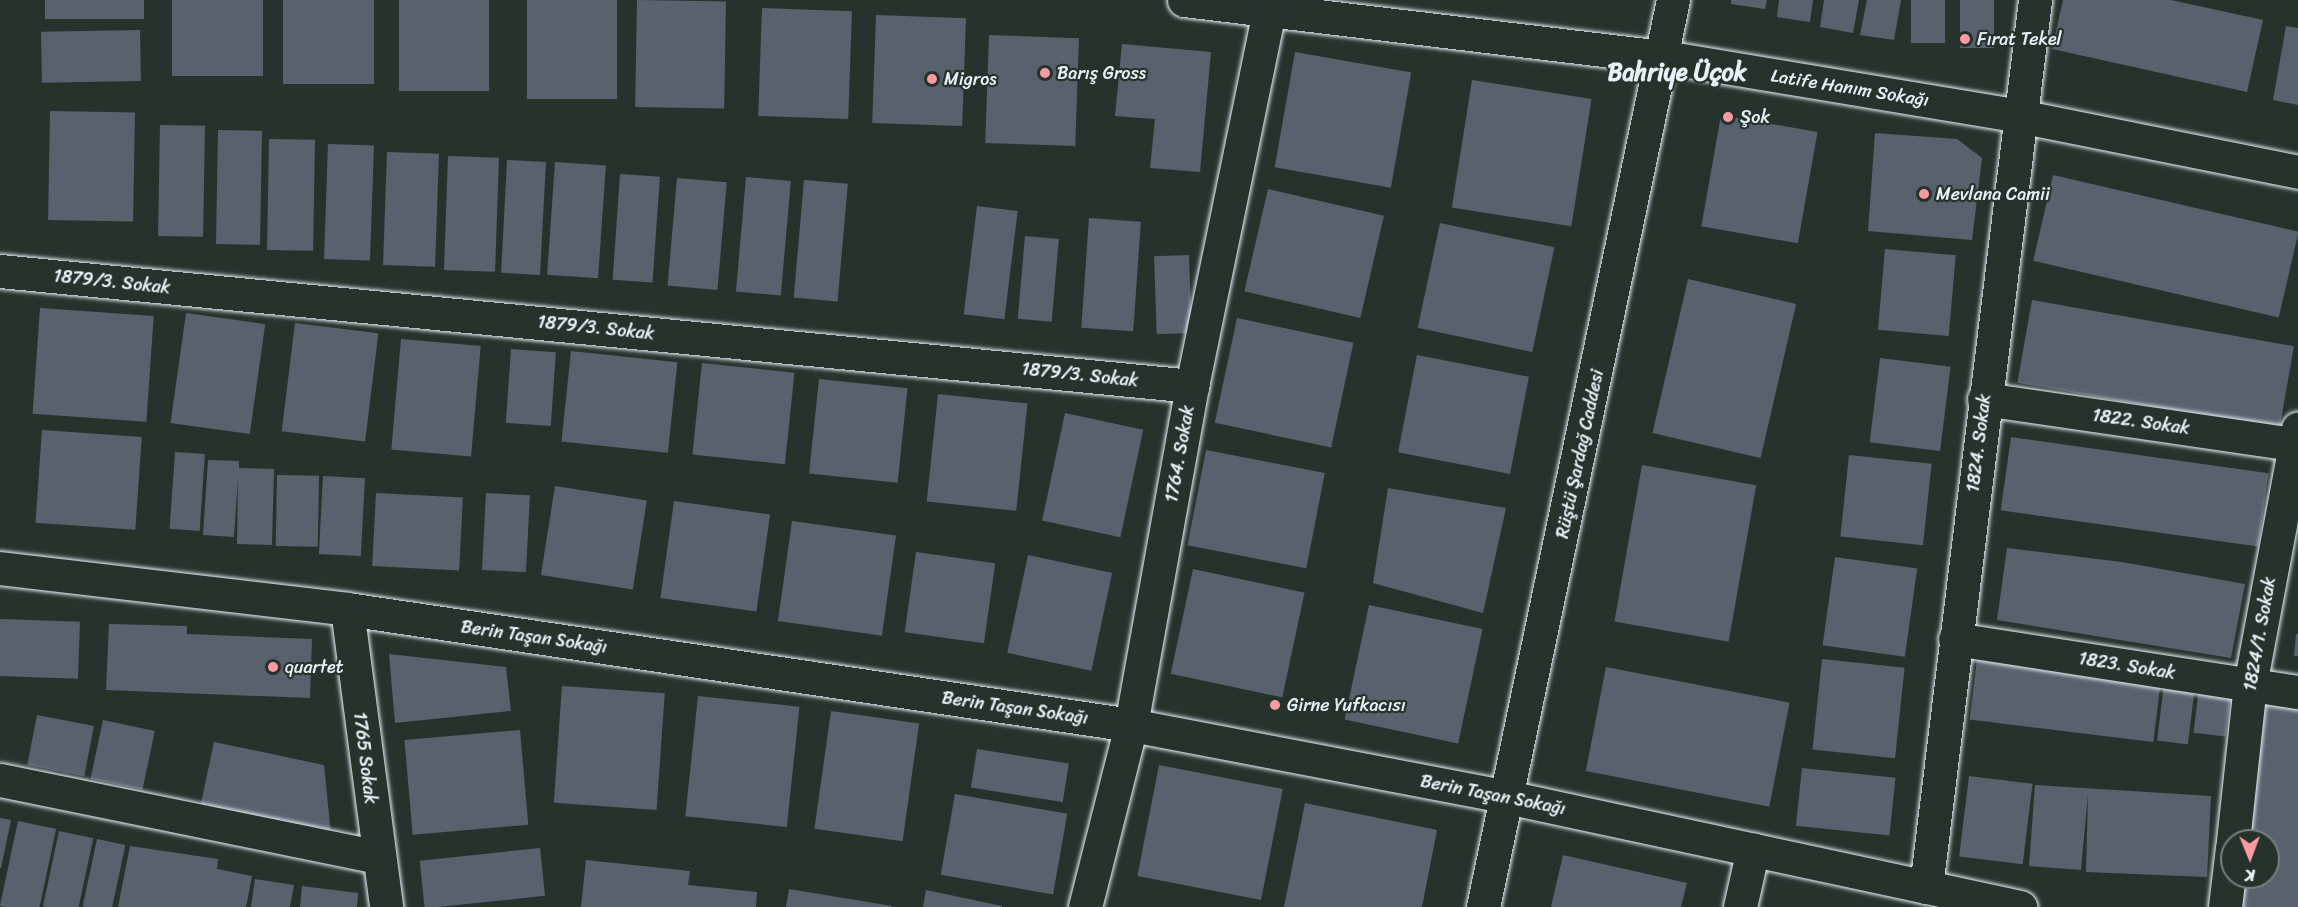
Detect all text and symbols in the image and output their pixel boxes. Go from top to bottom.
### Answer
place label: Fırat Tekel [1977,28,2062,50]
marker: Fırat Tekel [1958,32,1972,46]
district label: Bahriye Üçok [1607,59,1747,87]
place label: Barış Gross [1057,62,1146,84]
street label: Latife Hanım Sokağı [1770,65,1930,111]
marker: Barış Gross [1038,66,1052,80]
place label: Migros [944,68,997,90]
marker: Migros [925,72,939,86]
place label: Şok [1740,106,1770,128]
marker: Şok [1721,110,1735,124]
place label: Mevlana Camii [1936,183,2050,205]
marker: Mevlana Camii [1917,187,1931,201]
street label: 1879/3. Sokak [52,265,172,299]
street label: 1879/3. Sokak [536,311,656,345]
street label: 1879/3. Sokak [1020,358,1140,392]
street label: Rüştü Şardağ Caddesi [1552,368,1608,540]
street label: 1824. Sokak [1962,393,1996,493]
street label: 1764. Sokak [1161,404,1199,504]
street label: 1822. Sokak [2091,404,2191,440]
street label: 1824/1. Sokak [2239,575,2281,693]
street label: Berin Taşan Sokağı [458,616,610,658]
street label: 1823. Sokak [2077,648,2177,684]
place label: quartet [285,656,344,678]
marker: quartet [266,660,280,674]
street label: Berin Taşan Sokağı [939,687,1091,729]
place label: Girne Yufkacısı [1287,694,1406,716]
marker: Girne Yufkacısı [1268,698,1282,712]
street label: 1765 Sokak [349,711,381,805]
street label: Berin Taşan Sokağı [1418,770,1568,820]
north arrow [2220,829,2280,889]
text: K [2245,861,2255,890]

